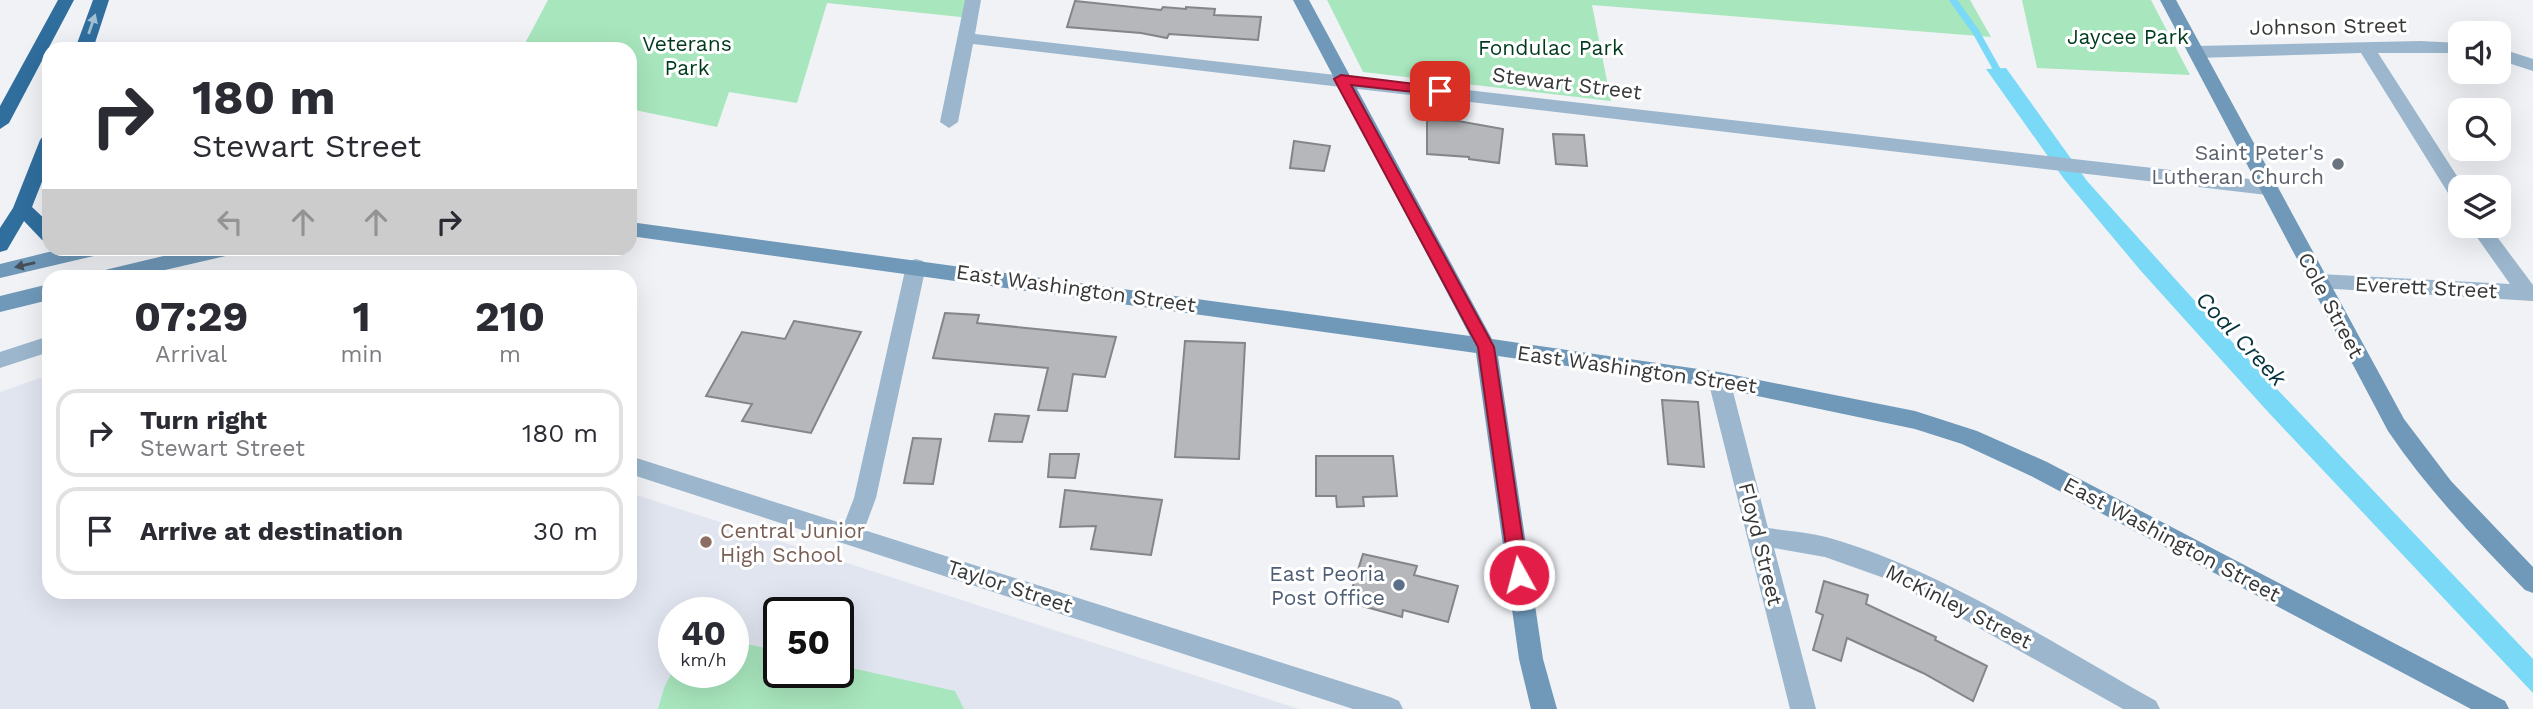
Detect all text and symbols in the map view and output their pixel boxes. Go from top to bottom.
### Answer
street label: Johnson Street [2249,12,2407,40]
one-way arrow [87,14,98,35]
map controls [2448,21,2511,238]
button: sound [2448,21,2511,84]
park label: Jaycee Park [2067,24,2189,49]
park label: Veterans Park [642,31,732,80]
park label: Fondulac Park [1478,35,1624,60]
pin [1410,61,1470,121]
street label: Stewart Street [1491,61,1643,105]
text: 180 m [192,68,336,126]
icon: right [77,70,168,161]
icon: arrive [1421,72,1459,110]
button: search [2448,98,2511,161]
text: Stewart Street [192,127,421,165]
place label: Saint Peter's Lutheran Church [2151,140,2324,189]
marker: Saint Peter's Lutheran Church [2330,156,2346,172]
button: layers [2448,175,2511,238]
icon: left [211,203,249,241]
icon: ahead [284,203,322,241]
icon: ahead [357,203,395,241]
icon: right [430,203,468,241]
street label: Cole Street [2293,248,2369,362]
street label: East Washington Street [955,259,1198,317]
one-way arrow [14,260,36,271]
street label: Everett Street [2354,271,2498,303]
water label: Coal Creek [2190,286,2293,393]
text: 07:29 [134,292,248,341]
text: 1 [353,292,371,341]
text: 210 [475,292,545,341]
street label: East Washington Street [1516,340,1759,398]
text: Arrival [155,341,227,368]
text: min [340,341,383,368]
text: m [499,341,521,368]
text: Turn right [140,405,267,435]
icon: right [81,414,119,452]
text: 180 m [522,418,598,448]
text: Stewart Street [140,435,305,462]
street label: East Washington Street [2059,471,2285,607]
street label: Floyd Street [1734,480,1788,608]
icon: arrive [81,512,119,550]
text: Arrive at destination [140,516,403,546]
text: 30 m [533,516,598,546]
place label: Central Junior High School [720,518,866,567]
marker: Central Junior High School [698,534,714,550]
position arrow [1482,538,1556,612]
street label: Taylor Street [944,554,1076,618]
street label: McKinley Street [1882,558,2036,654]
place label: East Peoria Post Office [1269,561,1385,610]
marker: East Peoria Post Office [1391,577,1407,593]
speed limit sign: 50 [763,597,854,688]
text: 40 [681,612,726,654]
text: km/h [680,649,727,670]

